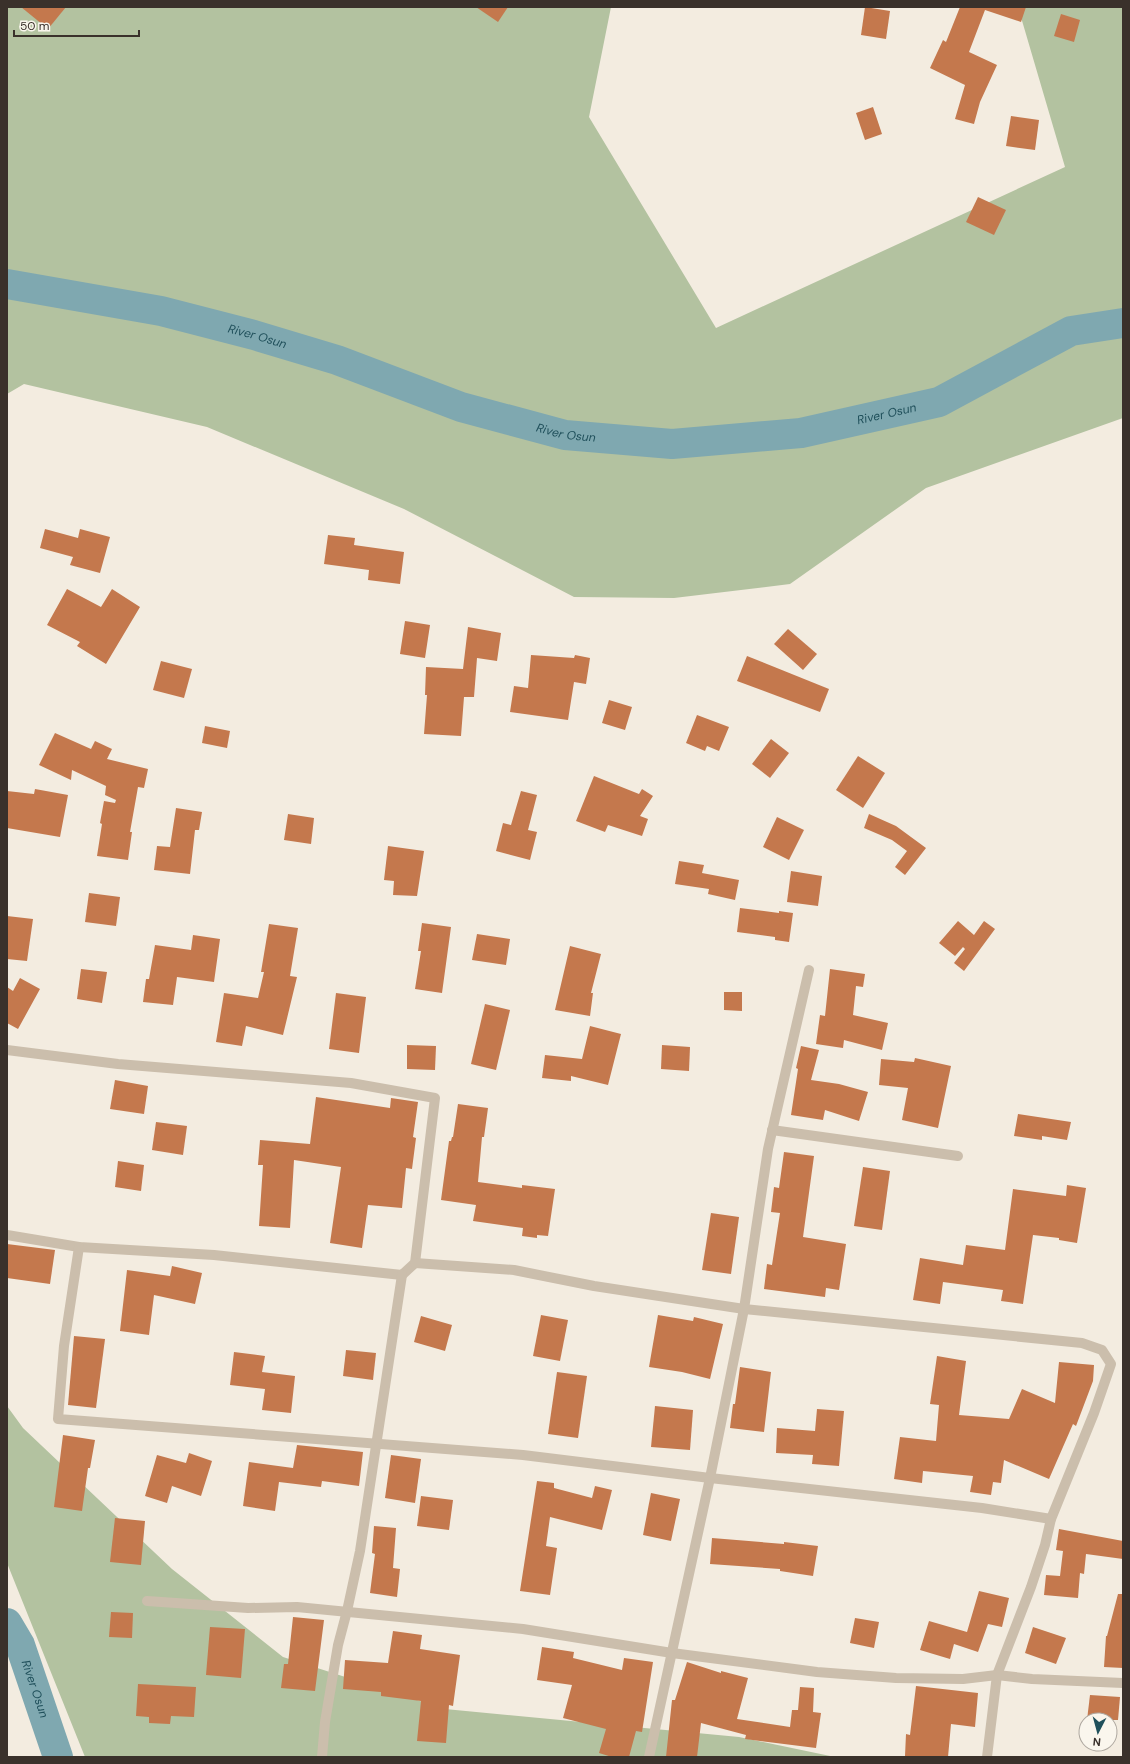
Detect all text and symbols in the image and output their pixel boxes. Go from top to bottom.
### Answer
scale bar [14,12,139,38]
text: 50 m [20,18,49,34]
water label: River Osun [226,321,289,352]
water label: River Osun [855,399,918,428]
water label: River Osun [534,420,596,446]
water label: River Osun [18,1658,52,1720]
north arrow [1078,1712,1118,1752]
text: N [1092,1735,1102,1749]

